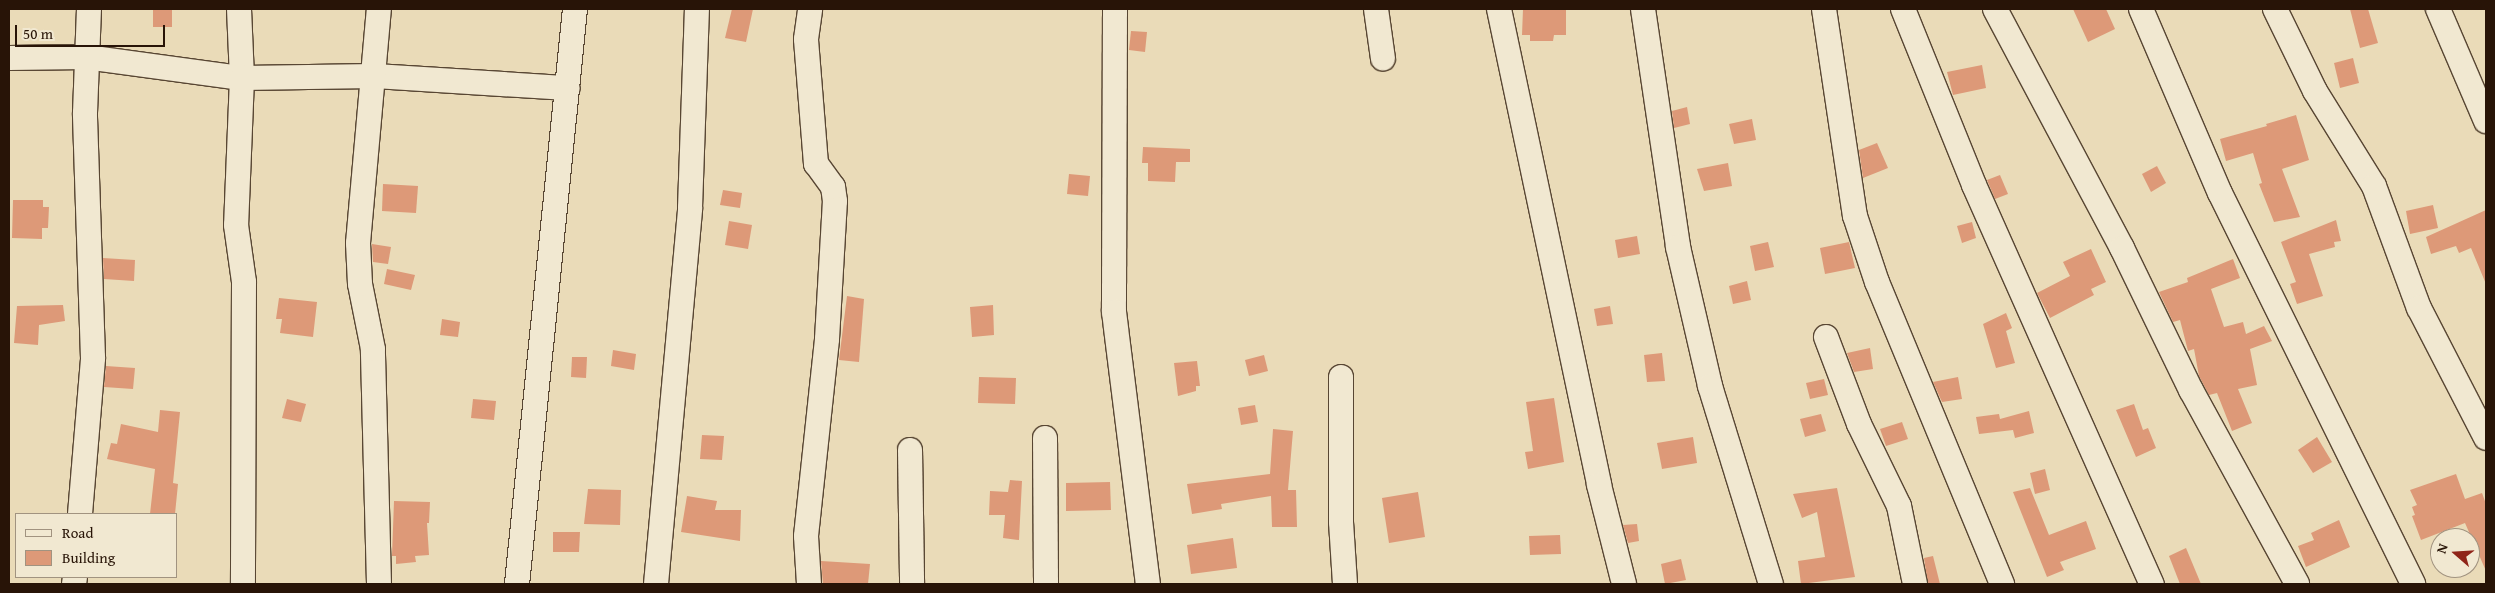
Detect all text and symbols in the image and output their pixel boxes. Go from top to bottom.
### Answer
scale bar [18,15,168,47]
text: 50 m [23,23,53,44]
legend [15,513,178,578]
text: Road [62,522,93,543]
north arrow [2430,528,2480,578]
text: N [2431,541,2453,556]
text: Building [62,547,115,568]

